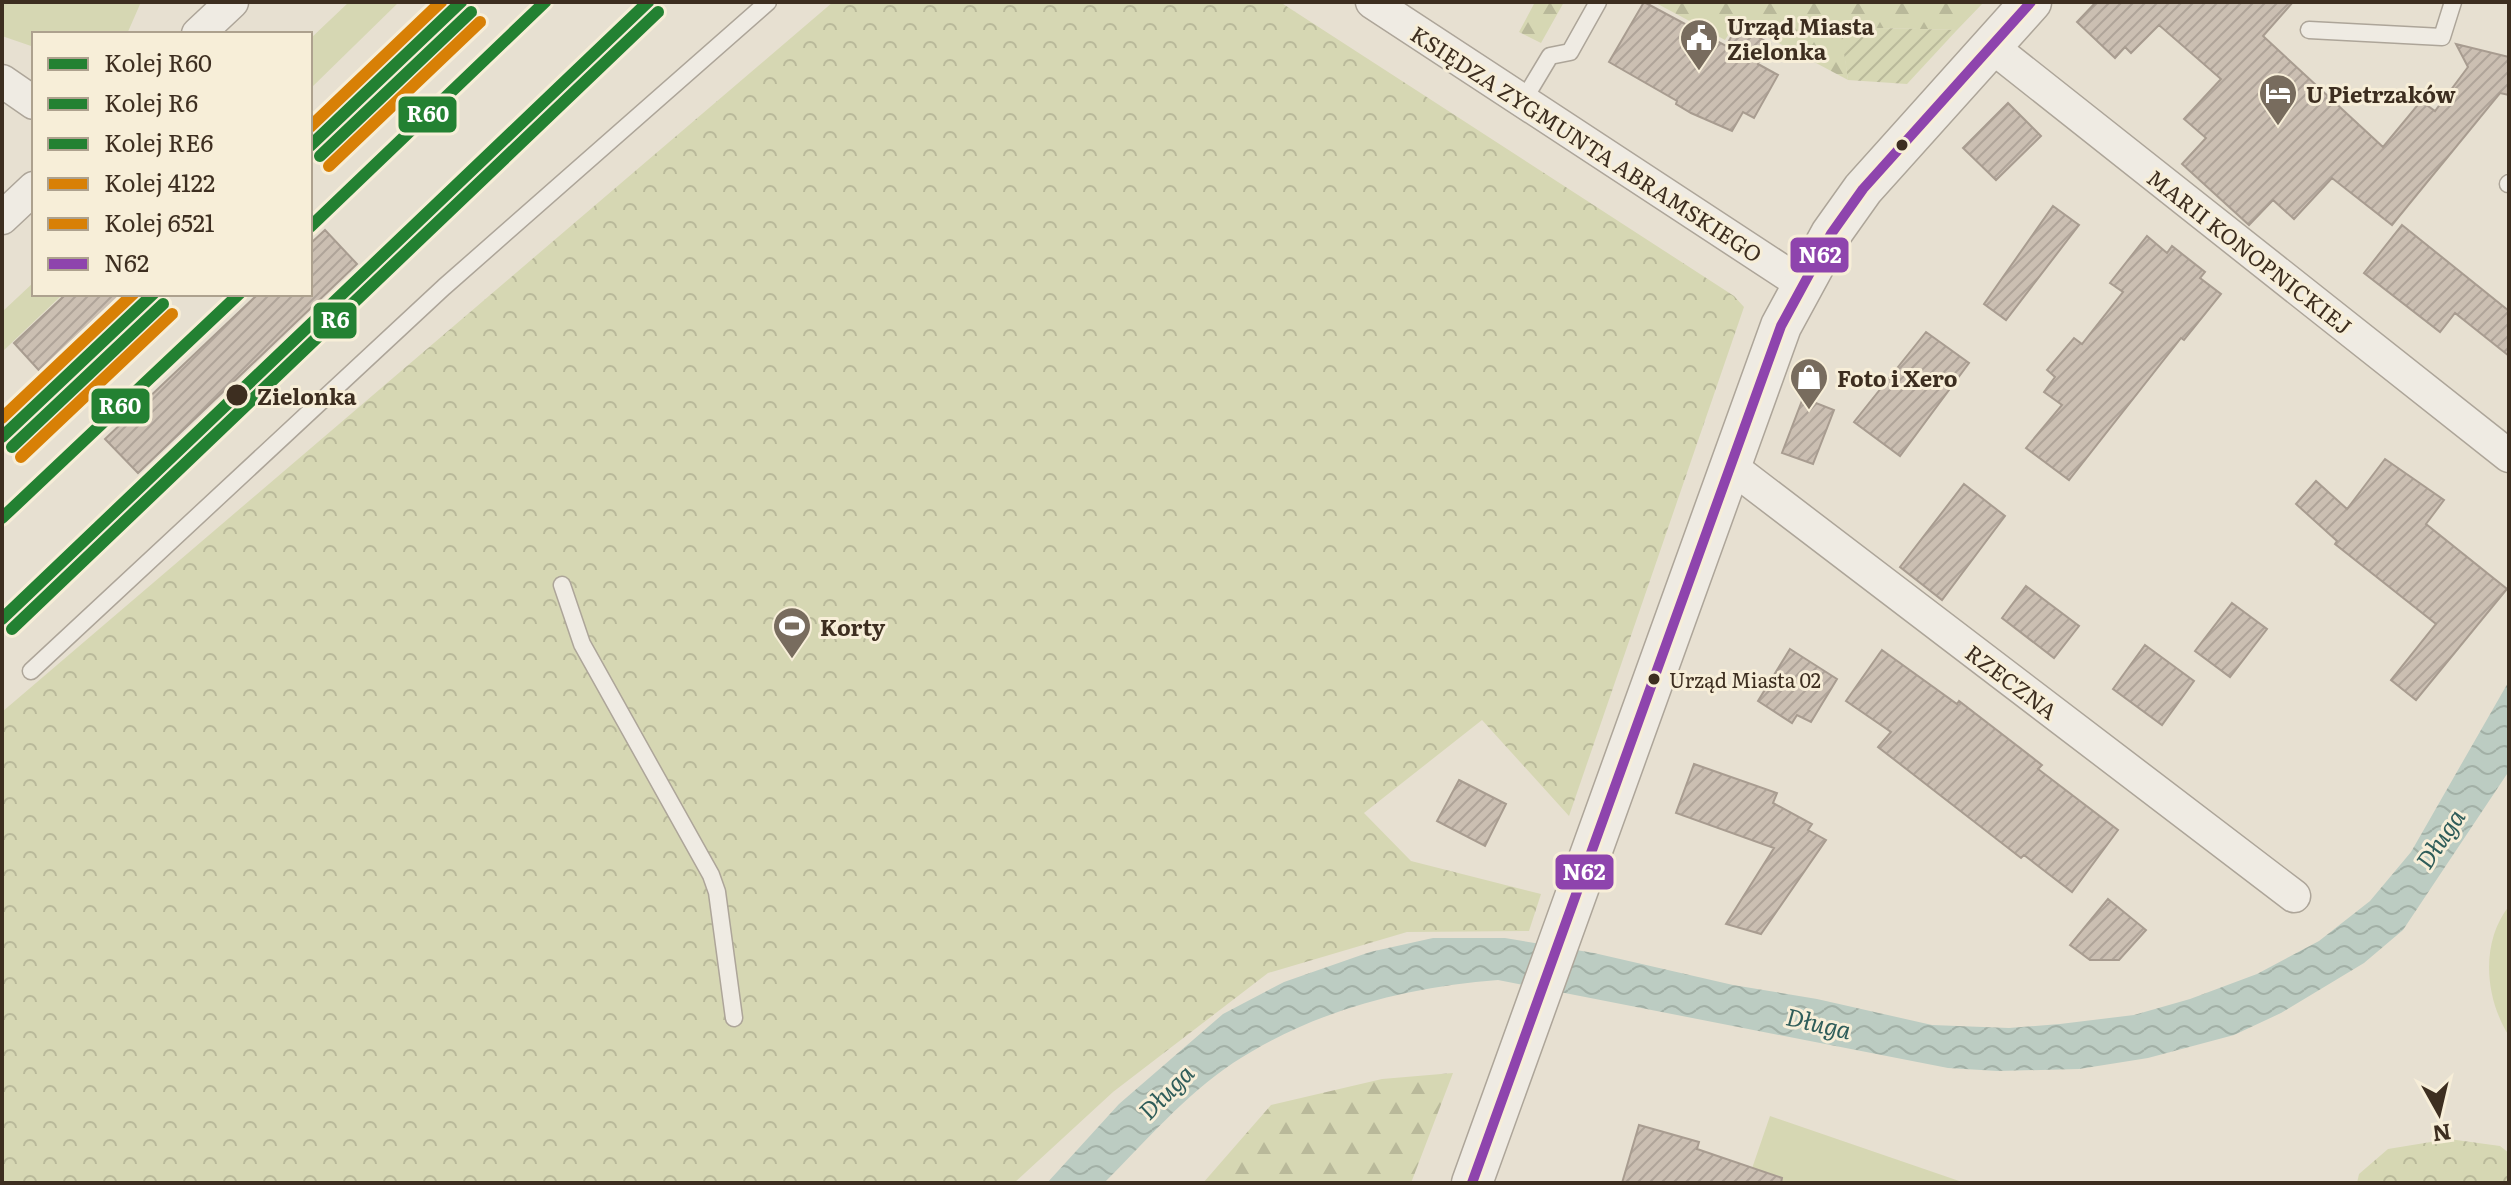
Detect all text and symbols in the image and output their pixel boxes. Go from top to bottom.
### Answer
place label: Urząd Miasta Zielonka [1727,9,1874,67]
street label: KSIĘDZA ZYGMUNTA ABRAMSKIEGO [1405,17,1769,269]
public building icon: Urząd Miasta Zielonka [1678,17,1720,72]
legend [32,32,312,296]
text: Kolej R60 [104,44,212,79]
hotel icon: U Pietrzaków [2257,72,2299,127]
place label: U Pietrzaków [2306,77,2456,110]
text: Kolej R6 [104,84,198,119]
line badge: R60 [397,95,458,134]
text: R60 [407,96,449,129]
text: Kolej RE6 [104,124,213,159]
unlabelled marker [1894,137,1910,153]
street label: MARII KONOPNICKIEJ [2141,161,2359,341]
text: Kolej 4122 [104,164,215,199]
text: Kolej 6521 [104,204,215,239]
line badge: N62 [1789,236,1850,274]
text: N62 [1798,237,1842,270]
text: N62 [104,244,149,279]
line badge: R6 [312,301,358,340]
text: R6 [320,302,350,335]
shop icon: Foto i Xero [1788,356,1830,411]
place label: Foto i Xero [1837,361,1957,394]
place label: Zielonka [257,379,357,412]
marker: Zielonka [224,382,250,408]
line badge: R60 [90,387,151,425]
text: R60 [99,388,141,421]
sports icon: Korty [771,605,813,660]
place label: Korty [820,610,886,643]
street label: RZECZNA [1959,635,2065,727]
place label: Urząd Miasta 02 [1669,664,1821,694]
marker: Urząd Miasta 02 [1646,671,1662,687]
water label: Długa [2406,801,2472,875]
line badge: N62 [1554,853,1615,891]
text: N62 [1562,854,1606,887]
water label: Długa [1783,998,1855,1047]
water label: Długa [1129,1055,1201,1127]
north arrow [2399,1073,2479,1153]
text: N [2431,1117,2453,1152]

